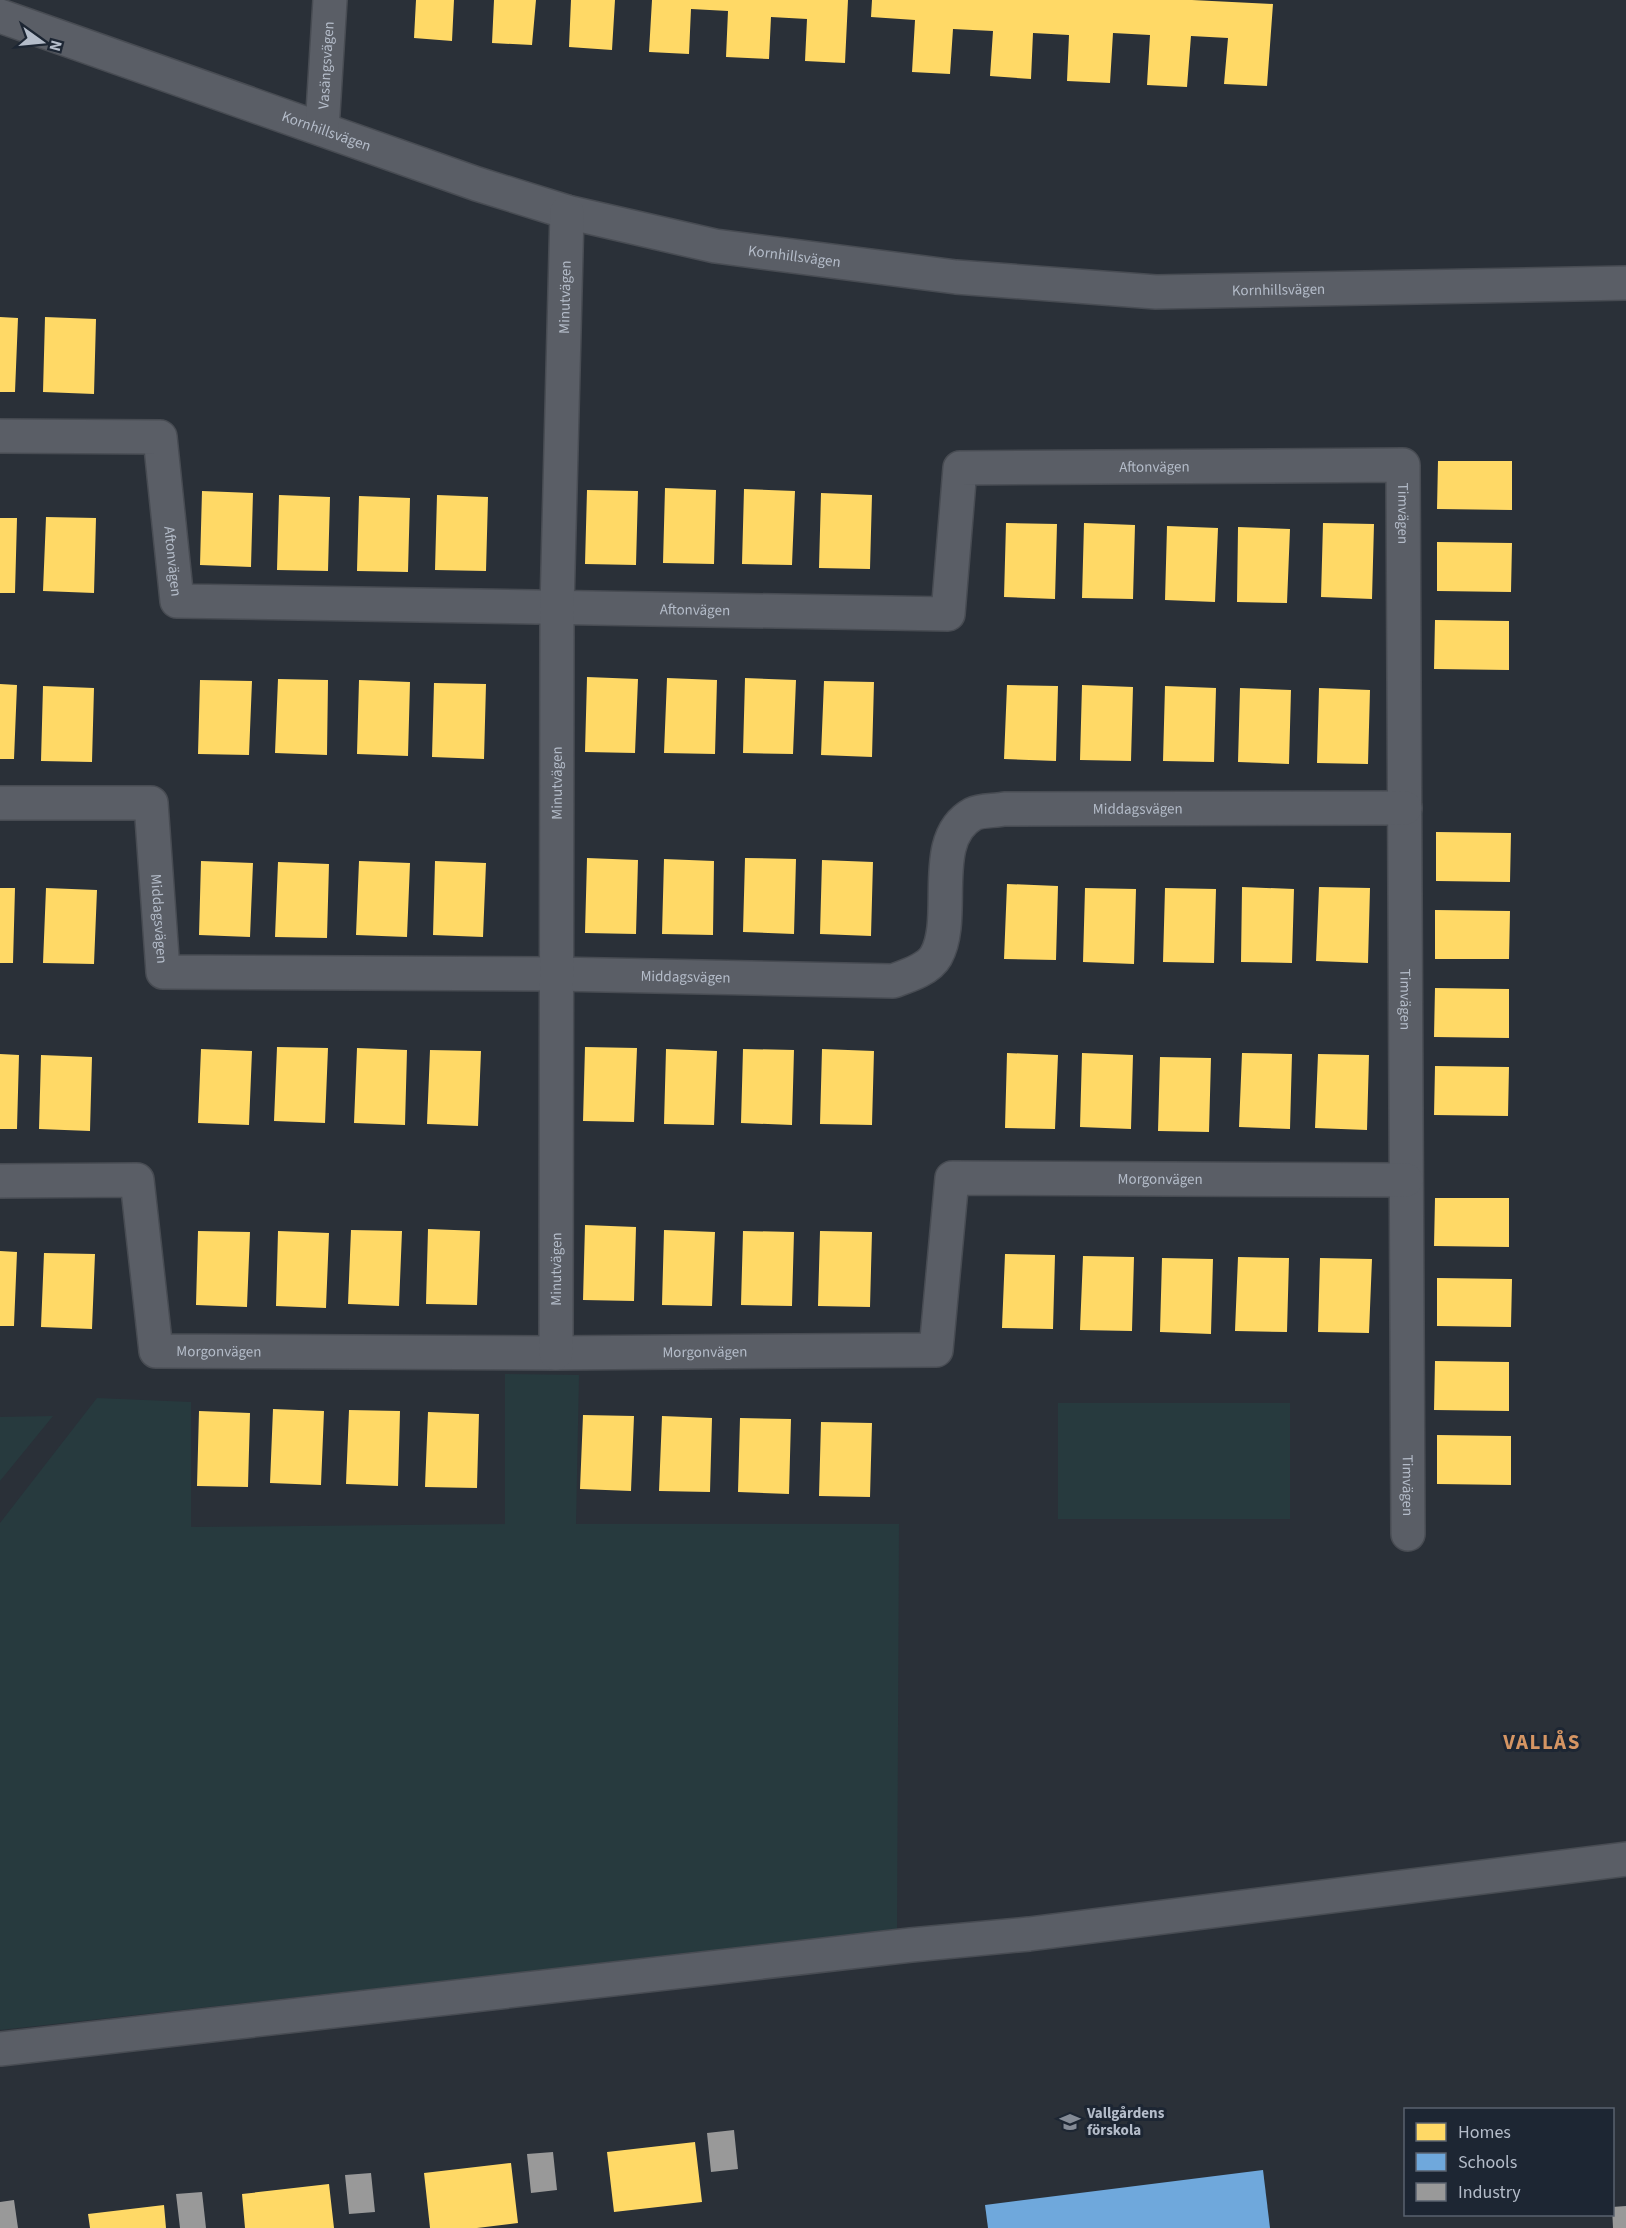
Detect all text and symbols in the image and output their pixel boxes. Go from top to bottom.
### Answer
north arrow [12,12,72,72]
street label: Vasängsvägen [313,20,339,110]
text: N [44,38,68,54]
street label: Kornhillsvägen [279,106,374,156]
street label: Kornhillsvägen [747,240,842,273]
street label: Minutvägen [553,260,576,334]
street label: Kornhillsvägen [1232,278,1325,301]
street label: Aftonvägen [1119,456,1190,477]
street label: Timvägen [1393,483,1414,544]
street label: Aftonvägen [159,525,187,597]
street label: Aftonvägen [660,599,730,621]
street label: Minutvägen [546,746,567,820]
street label: Middagsvägen [1093,798,1183,819]
street label: Middagsvägen [146,873,173,964]
street label: Middagsvägen [640,965,731,988]
street label: Timvägen [1395,969,1416,1030]
street label: Morgonvägen [1118,1168,1203,1190]
street label: Minutvägen [546,1232,567,1306]
street label: Morgonvägen [176,1341,262,1362]
street label: Morgonvägen [662,1341,748,1363]
street label: Timvägen [1397,1455,1418,1516]
district label: VALLÅS [1502,1727,1581,1757]
place label: Vallgårdens förskola [1086,2103,1165,2141]
legend [1404,2108,1614,2216]
school or university icon: Vallgårdens förskola [1058,2110,1082,2134]
text: Homes [1458,2120,1511,2145]
text: Schools [1458,2150,1517,2175]
text: Industry [1458,2180,1521,2205]

